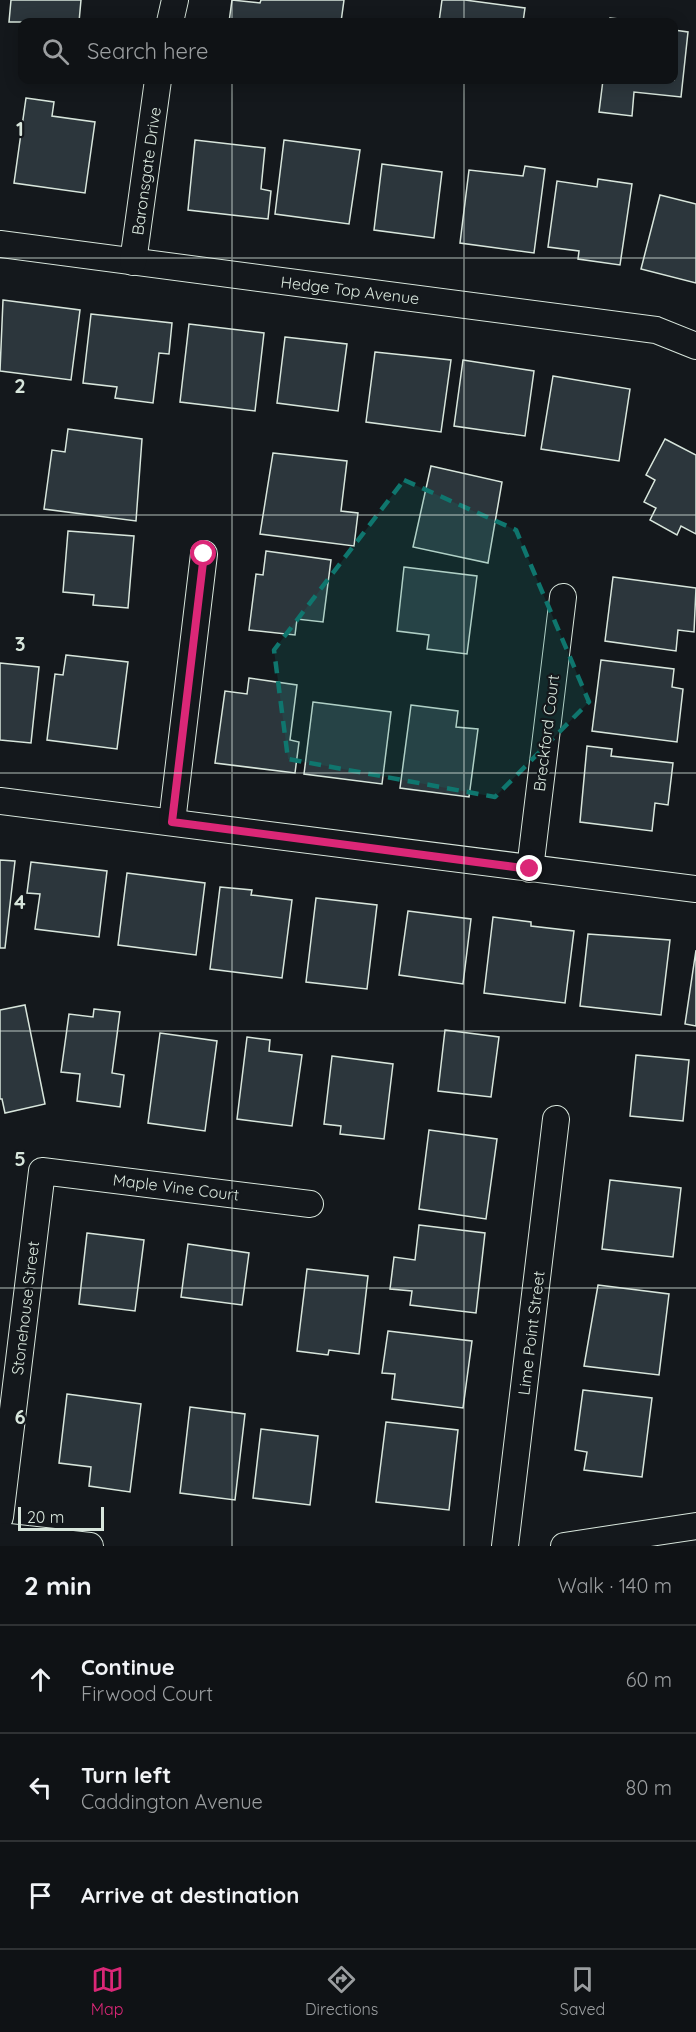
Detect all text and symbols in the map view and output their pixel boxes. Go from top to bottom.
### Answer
search box [18,18,678,84]
icon: search [39,35,72,68]
text: Search here [87,37,208,65]
street label: Baronsgate Drive [127,106,165,236]
text: 1 [16,116,24,141]
street label: Hedge Top Avenue [280,272,420,308]
text: 2 [14,373,26,398]
route start [190,540,216,566]
text: 3 [15,631,25,656]
street label: Breckford Court [529,673,563,793]
route end [516,855,542,881]
text: 4 [14,889,26,914]
text: 5 [14,1146,26,1171]
street label: Maple Vine Court [112,1169,240,1205]
street label: Stonehouse Street [7,1240,43,1376]
street label: Lime Point Street [513,1270,549,1396]
text: 6 [14,1404,26,1429]
scale bar [18,1504,104,1532]
text: 20 m [27,1507,64,1527]
text: 2 min [24,1569,92,1602]
text: Walk · 140 m [557,1573,672,1598]
text: Continue [81,1653,175,1681]
icon: ahead [24,1663,57,1696]
text: 60 m [626,1667,672,1692]
text: Firwood Court [81,1681,213,1706]
text: Turn left [81,1761,171,1789]
icon: left [24,1771,57,1804]
text: 80 m [626,1775,672,1800]
text: Caddington Avenue [81,1789,263,1814]
icon: arrive [24,1879,57,1912]
text: Arrive at destination [81,1881,299,1909]
tab: Map [91,1963,124,2019]
tab: Directions [305,1963,378,2019]
tab: Saved [560,1963,605,2019]

